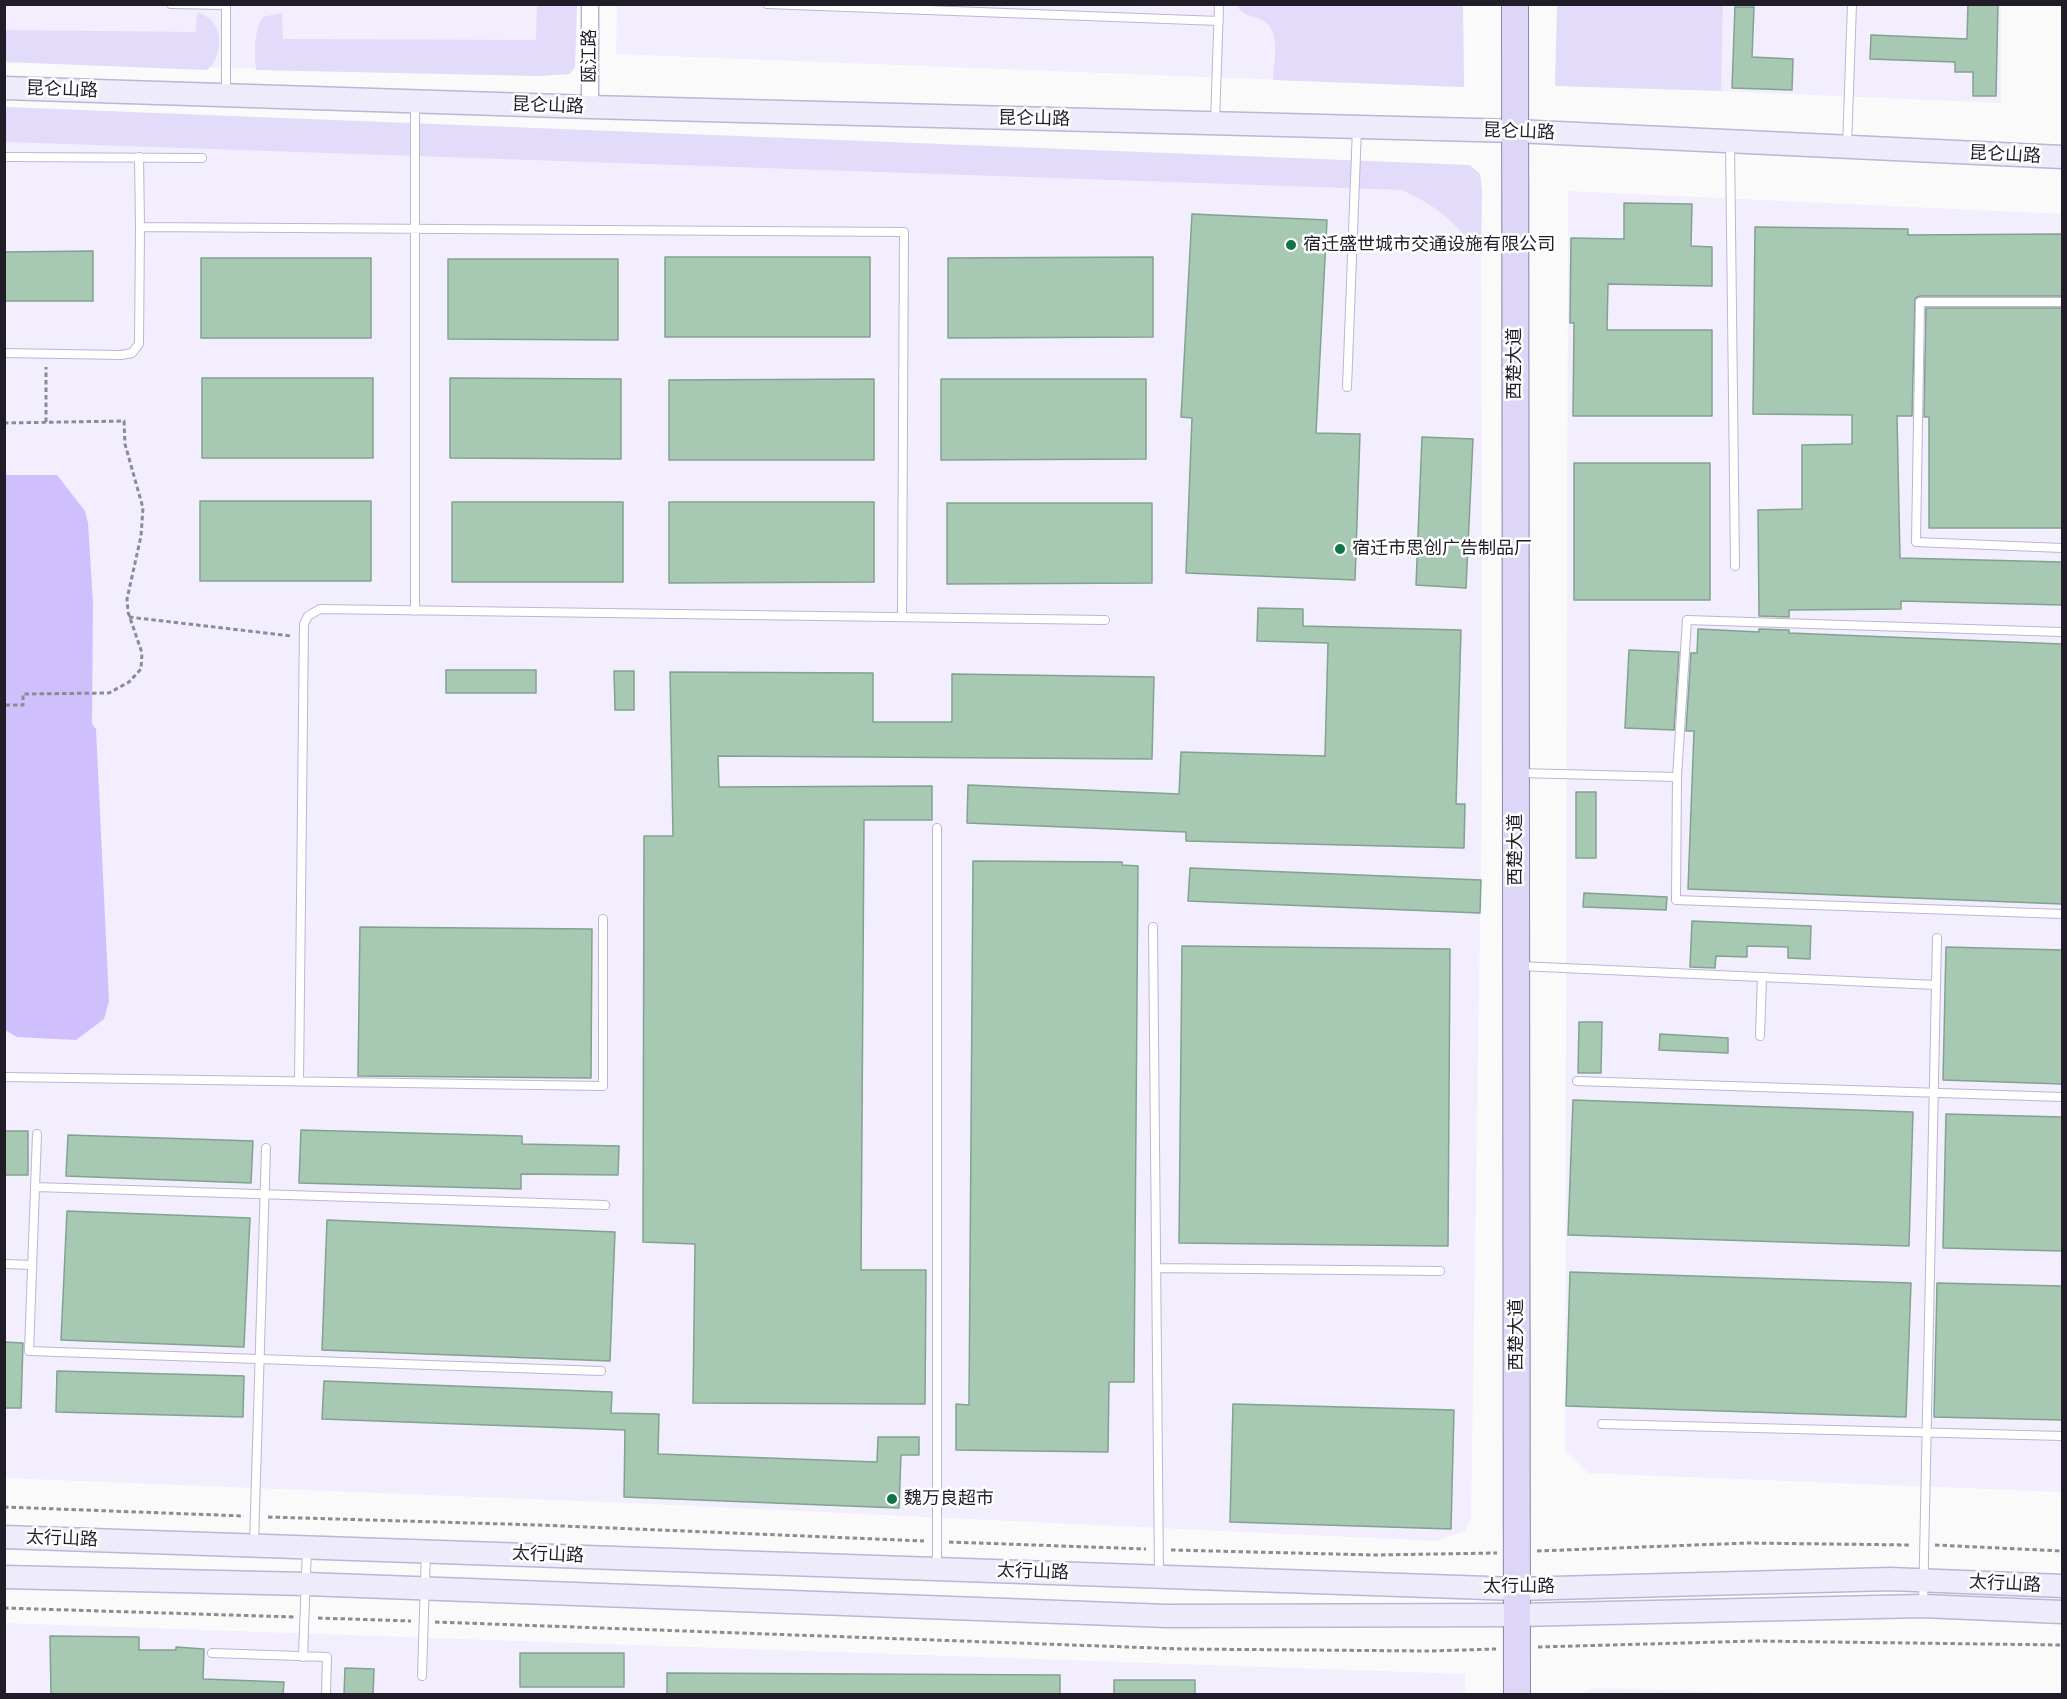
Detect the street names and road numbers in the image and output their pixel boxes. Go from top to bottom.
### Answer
street label: 瓯江路 [579,29,601,83]
street label: 昆仑山路 [26,78,98,102]
street label: 昆仑山路 [512,94,584,118]
street label: 昆仑山路 [998,108,1070,130]
street label: 昆仑山路 [1483,120,1555,144]
street label: 昆仑山路 [1968,142,2042,168]
street label: 西楚大道 [1504,328,1526,400]
street label: 西楚大道 [1505,814,1527,886]
street label: 西楚大道 [1506,1299,1528,1371]
street label: 太行山路 [26,1527,98,1551]
street label: 太行山路 [512,1543,584,1567]
street label: 太行山路 [997,1560,1069,1584]
street label: 太行山路 [1968,1571,2042,1597]
street label: 太行山路 [1483,1576,1555,1598]

